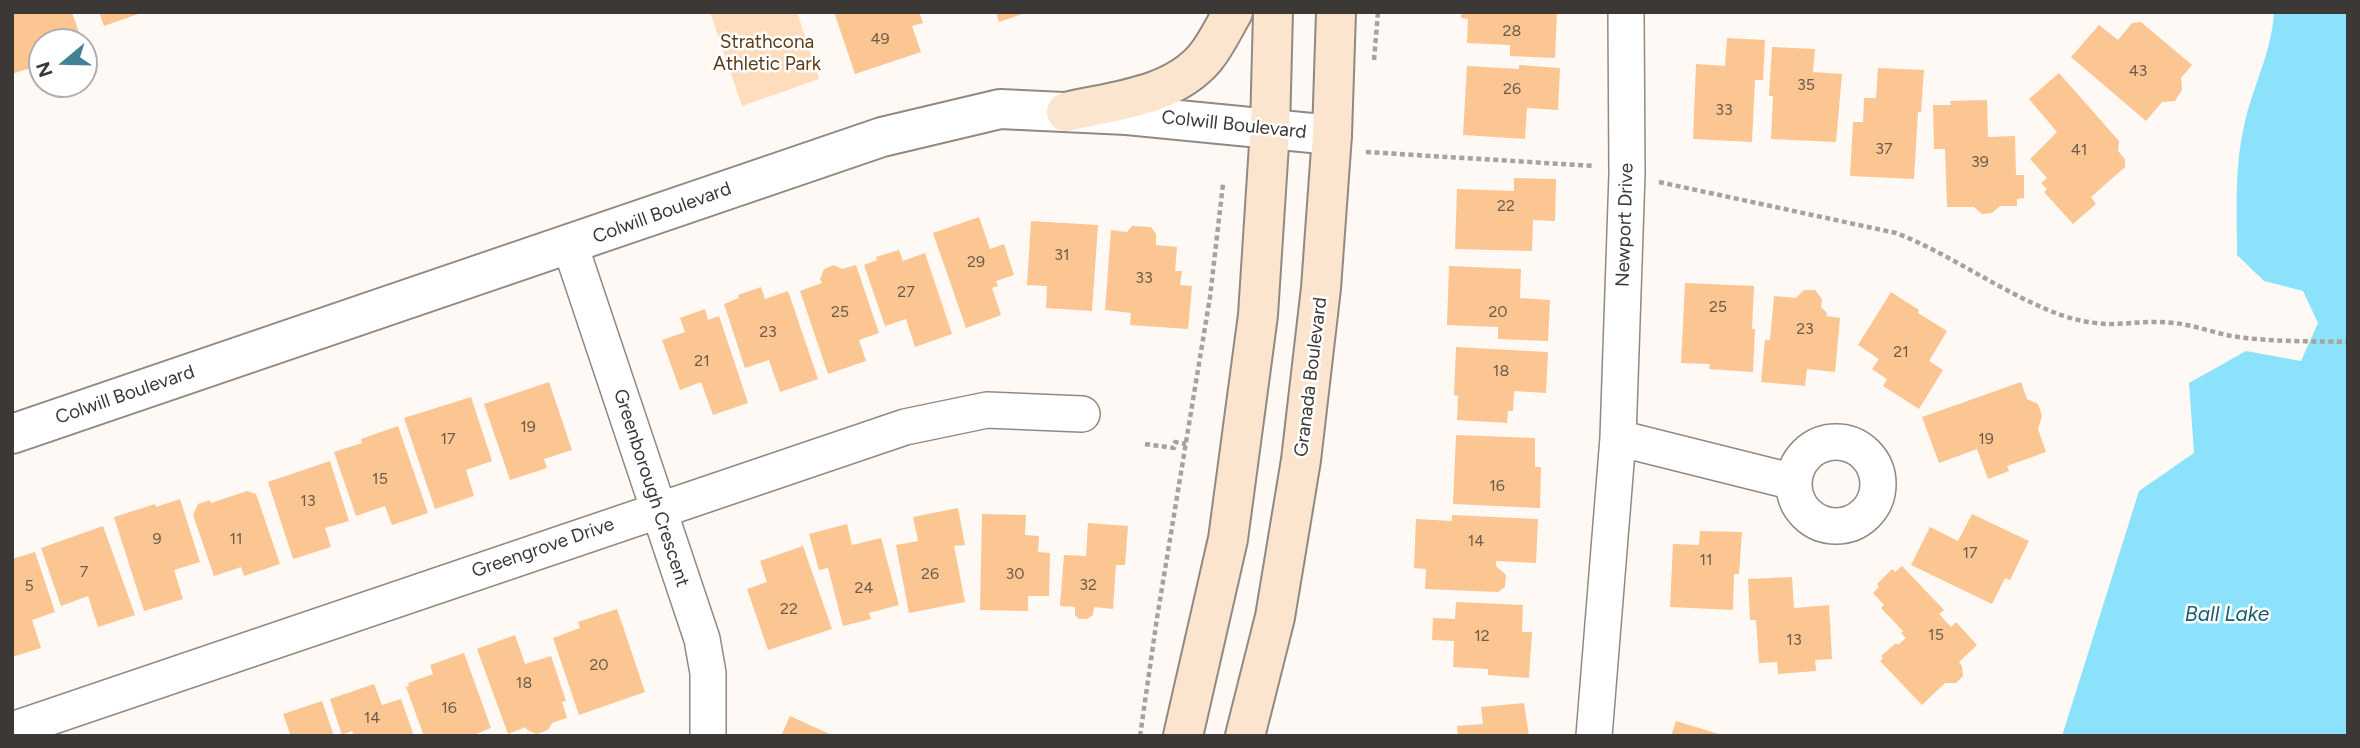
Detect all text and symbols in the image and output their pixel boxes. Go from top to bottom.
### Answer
house number: 28 [1503,21,1521,41]
north arrow [28,28,98,98]
house number: 49 [871,29,889,49]
park label: Strathcona Athletic Park [713,31,821,75]
text: N [31,59,58,80]
house number: 43 [2129,61,2147,81]
house number: 35 [1797,75,1815,95]
house number: 26 [1503,79,1521,99]
house number: 33 [1715,100,1733,120]
street label: Colwill Boulevard [1160,106,1308,144]
house number: 37 [1875,139,1893,159]
house number: 41 [2071,140,2087,160]
house number: 39 [1971,152,1989,172]
street label: Newport Drive [1611,163,1639,287]
street label: Colwill Boulevard [590,177,734,249]
house number: 22 [1497,196,1515,216]
house number: 31 [1054,245,1070,265]
house number: 29 [967,252,985,272]
house number: 33 [1135,268,1153,288]
house number: 27 [897,282,915,302]
street label: Granada Boulevard [1290,296,1332,458]
house number: 25 [1709,297,1727,317]
house number: 25 [831,302,849,322]
house number: 20 [1488,302,1508,322]
house number: 23 [1796,319,1814,339]
house number: 23 [759,322,777,342]
house number: 21 [1893,342,1909,362]
house number: 21 [694,351,710,371]
street label: Colwill Boulevard [52,361,198,429]
house number: 18 [1493,361,1509,381]
street label: Greenborough Crescent [608,386,694,590]
house number: 19 [520,417,536,437]
house number: 17 [440,429,456,449]
house number: 19 [1978,429,1994,449]
house number: 15 [372,469,388,489]
house number: 16 [1489,476,1505,496]
house number: 13 [300,491,316,511]
street label: Greengrove Drive [469,513,617,583]
house number: 9 [152,529,162,549]
house number: 11 [229,529,243,549]
house number: 14 [1468,531,1484,551]
house number: 17 [1962,543,1978,563]
house number: 11 [1699,550,1713,570]
house number: 7 [80,562,88,582]
house number: 26 [921,564,939,584]
house number: 30 [1006,564,1024,584]
house number: 32 [1079,575,1097,595]
house number: 5 [24,576,34,596]
house number: 24 [855,578,873,598]
house number: 22 [780,599,798,619]
water label: Ball Lake [2185,602,2269,628]
house number: 15 [1928,625,1944,645]
house number: 12 [1474,626,1490,646]
house number: 13 [1786,630,1802,650]
house number: 20 [589,655,609,675]
house number: 18 [516,673,532,693]
house number: 16 [441,698,457,718]
house number: 14 [364,708,380,728]

